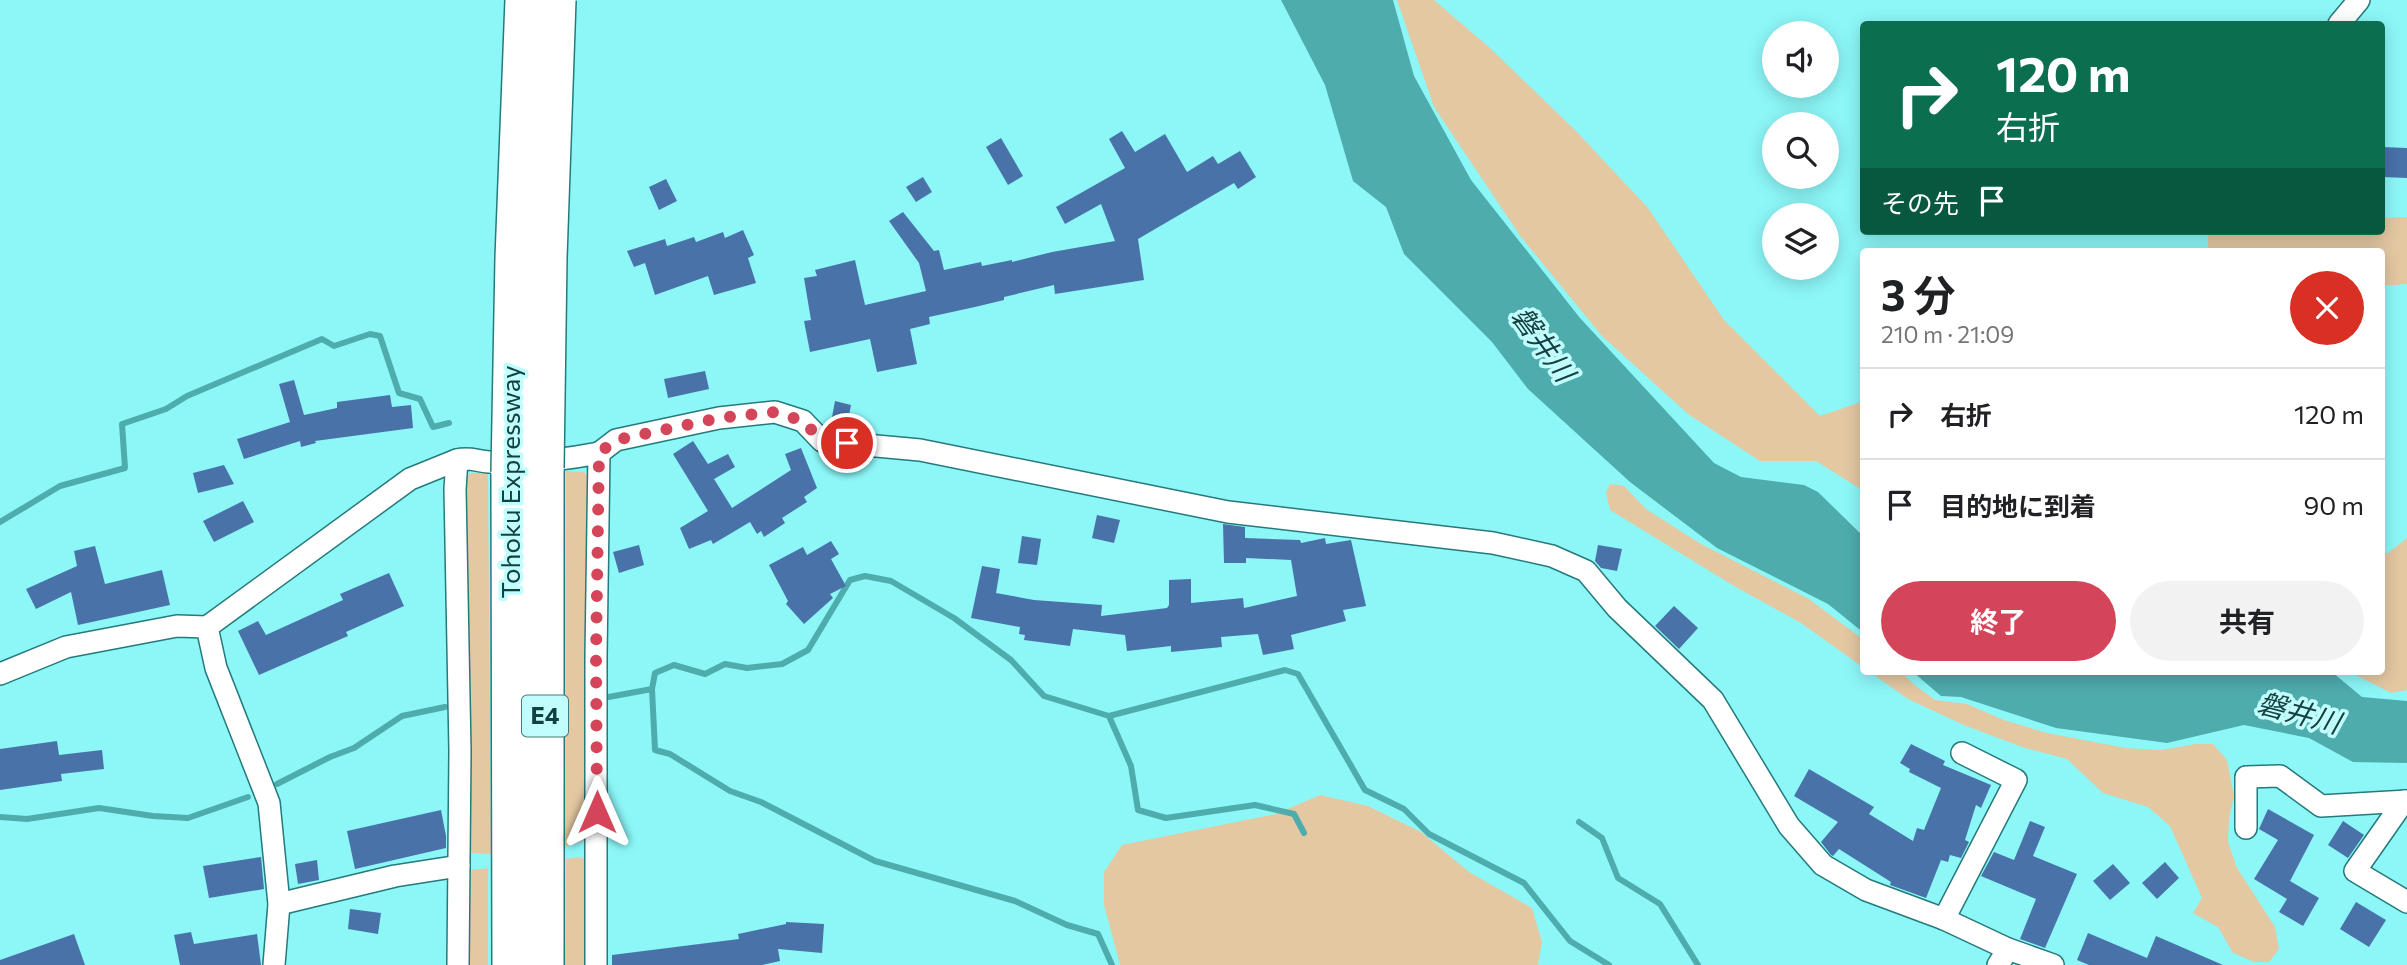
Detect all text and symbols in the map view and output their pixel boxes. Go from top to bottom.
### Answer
map controls [1762,21,1839,280]
button: sound [1762,21,1839,98]
text: 120 m [1996,42,2130,102]
icon: right [1881,49,1972,140]
text: 右折 [1996,106,2060,146]
button: search [1762,112,1839,189]
icon: arrive [1973,182,2011,220]
text: その先 [1881,187,1959,218]
button: layers [1762,203,1839,280]
text: 3 分 [1881,268,1956,320]
button: close [2290,271,2364,345]
water label: 磐井川 [1505,299,1584,390]
text: 210 m · 21:09 [1881,320,2014,348]
street label: Tohoku Expressway [494,365,525,599]
icon: right [1881,395,1919,433]
text: 120 m [2294,398,2364,429]
text: 右折 [1940,399,1992,430]
pin [817,413,877,473]
icon: arrive [828,424,866,462]
icon: arrive [1881,486,1919,524]
text: 90 m [2304,489,2364,520]
text: 目的地に到着 [1940,490,2096,521]
button: 終了 [1881,581,2116,661]
button: 共有 [2130,581,2364,661]
water label: 磐井川 [2254,685,2347,740]
road number: E4 [522,696,568,736]
position arrow [560,775,634,849]

